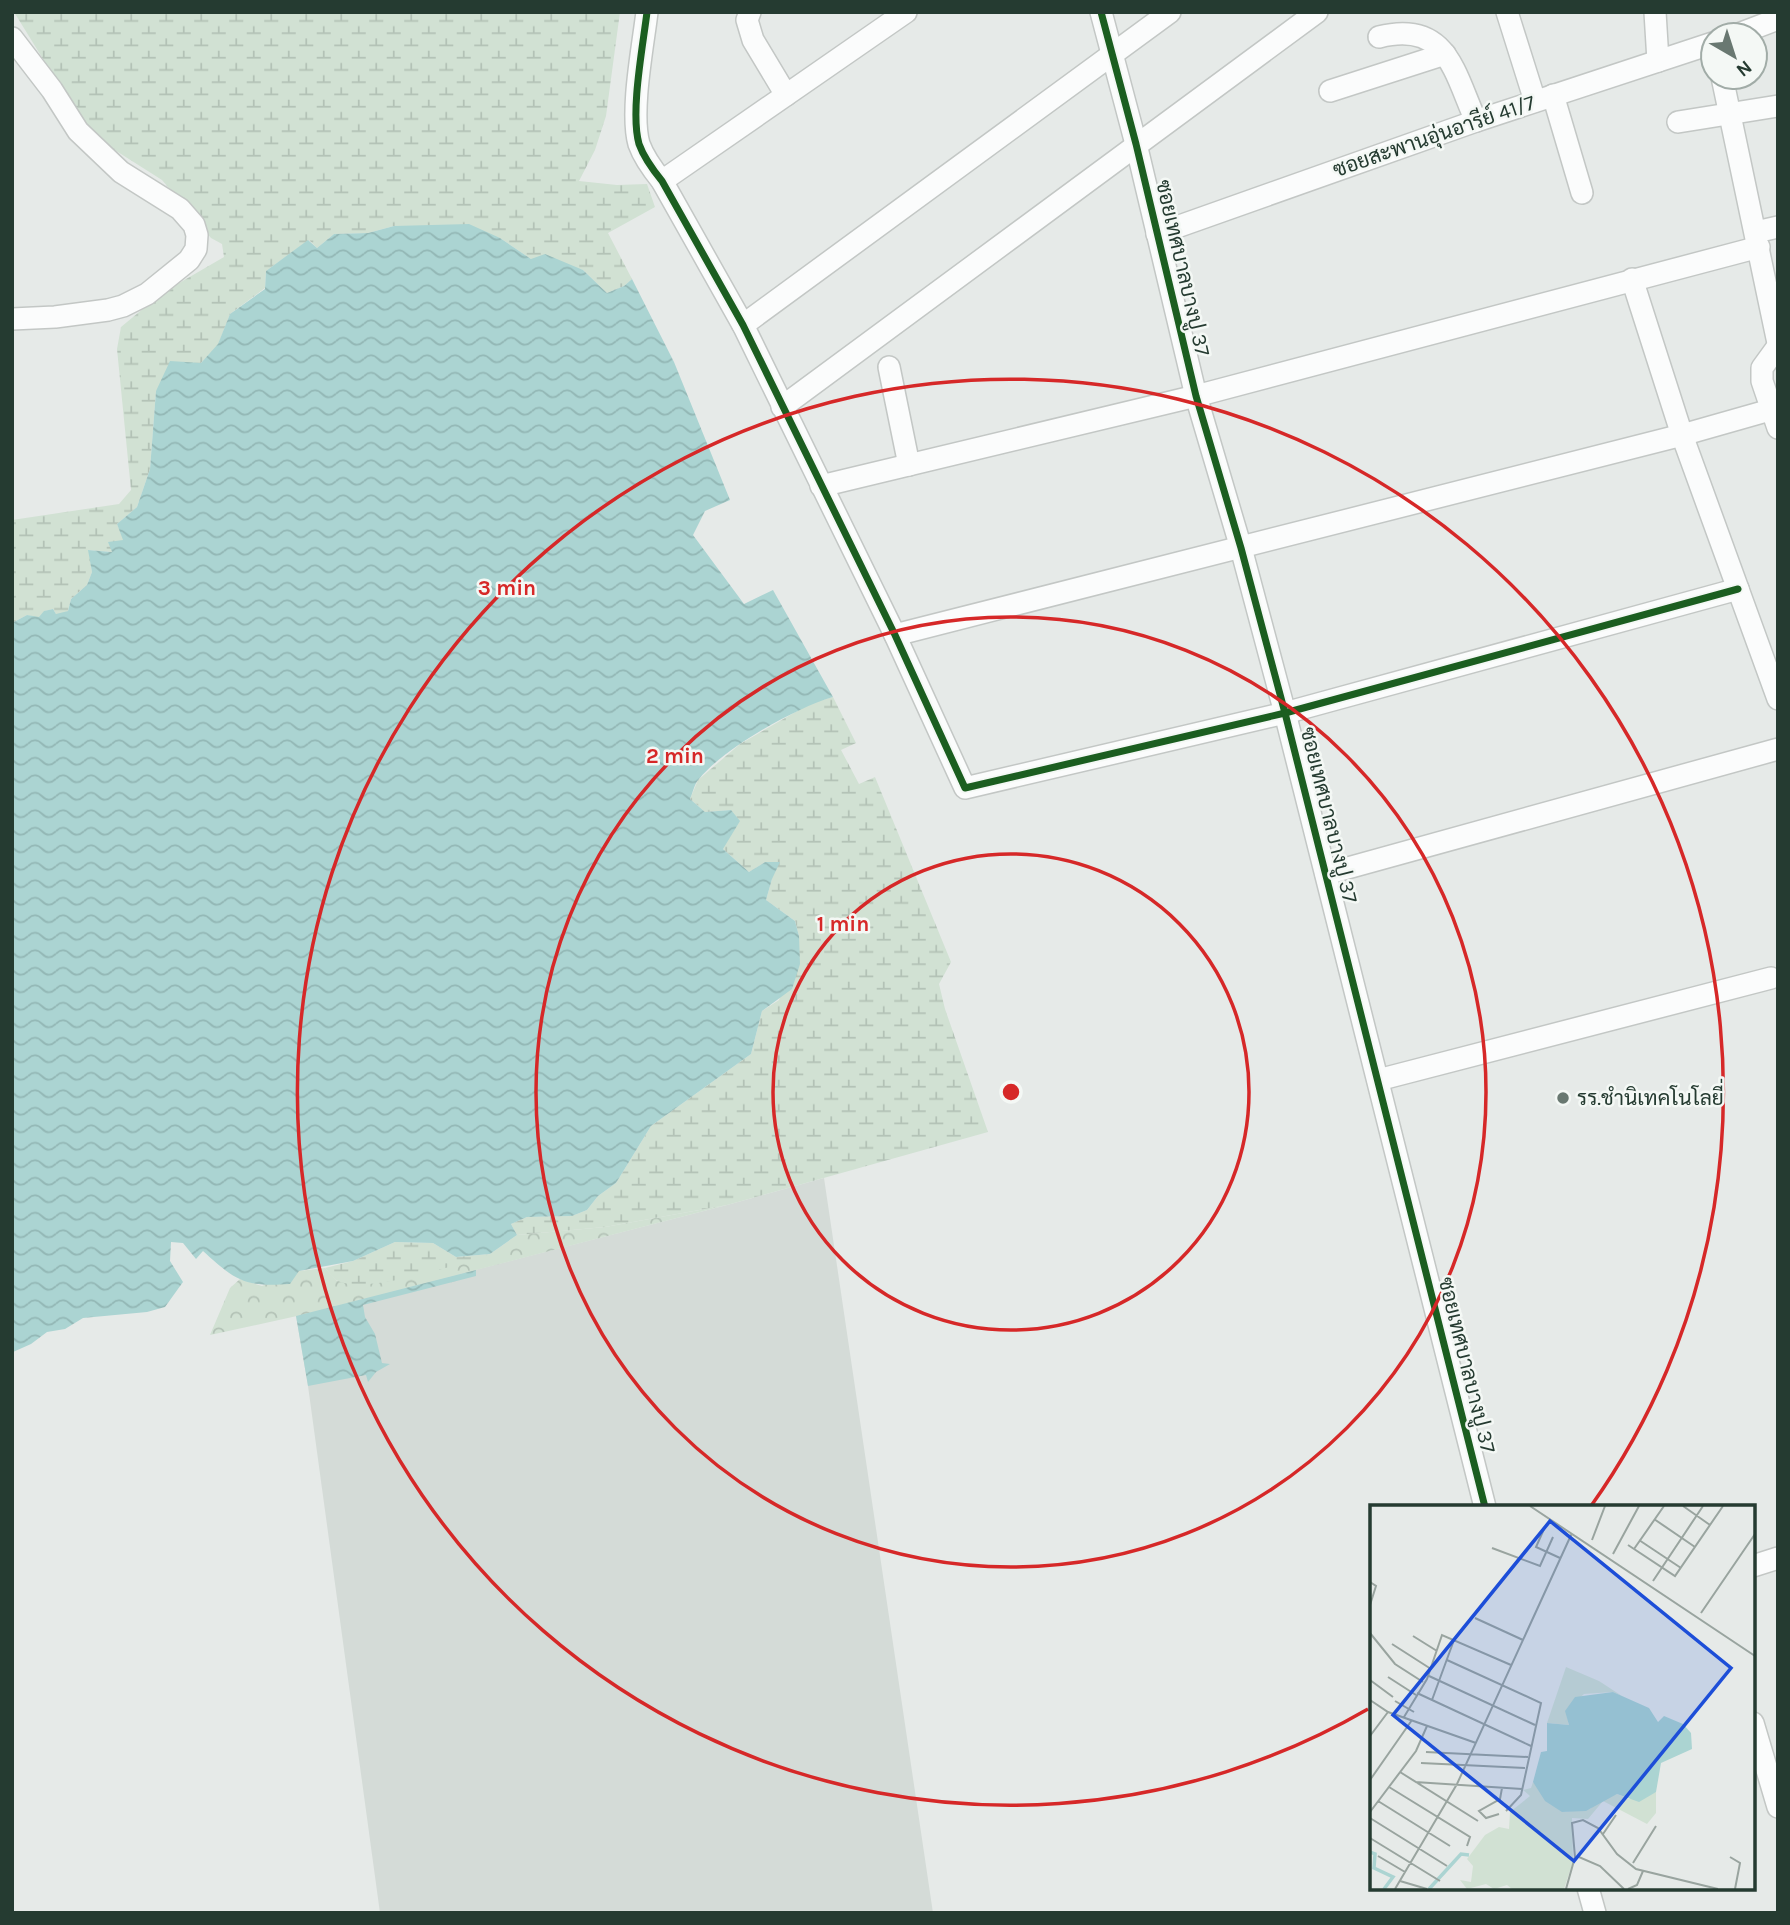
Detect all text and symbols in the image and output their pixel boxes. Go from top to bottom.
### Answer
north arrow [1699,21,1769,91]
text: N [1732,56,1756,81]
street label: ซอยสะพานอุ่นอารีย์ 41/7 [1329,88,1539,184]
street label: ซอยเทศบาลบางปู 37 [1148,177,1215,359]
text: 3 min [478,576,536,600]
street label: ซอยเทศบาลบางปู 37 [1293,725,1362,906]
text: 2 min [646,744,704,768]
text: 1 min [817,912,869,936]
place label: รร.ชำนิเทคโนโลยี่ [1577,1078,1724,1110]
centre of rings [999,1080,1023,1104]
marker: รร.ชำนิเทคโนโลยี่ [1555,1090,1571,1106]
street label: ซอยเทศบาลบางปู 37 [1431,1275,1500,1456]
inset map [1370,1505,1755,1890]

